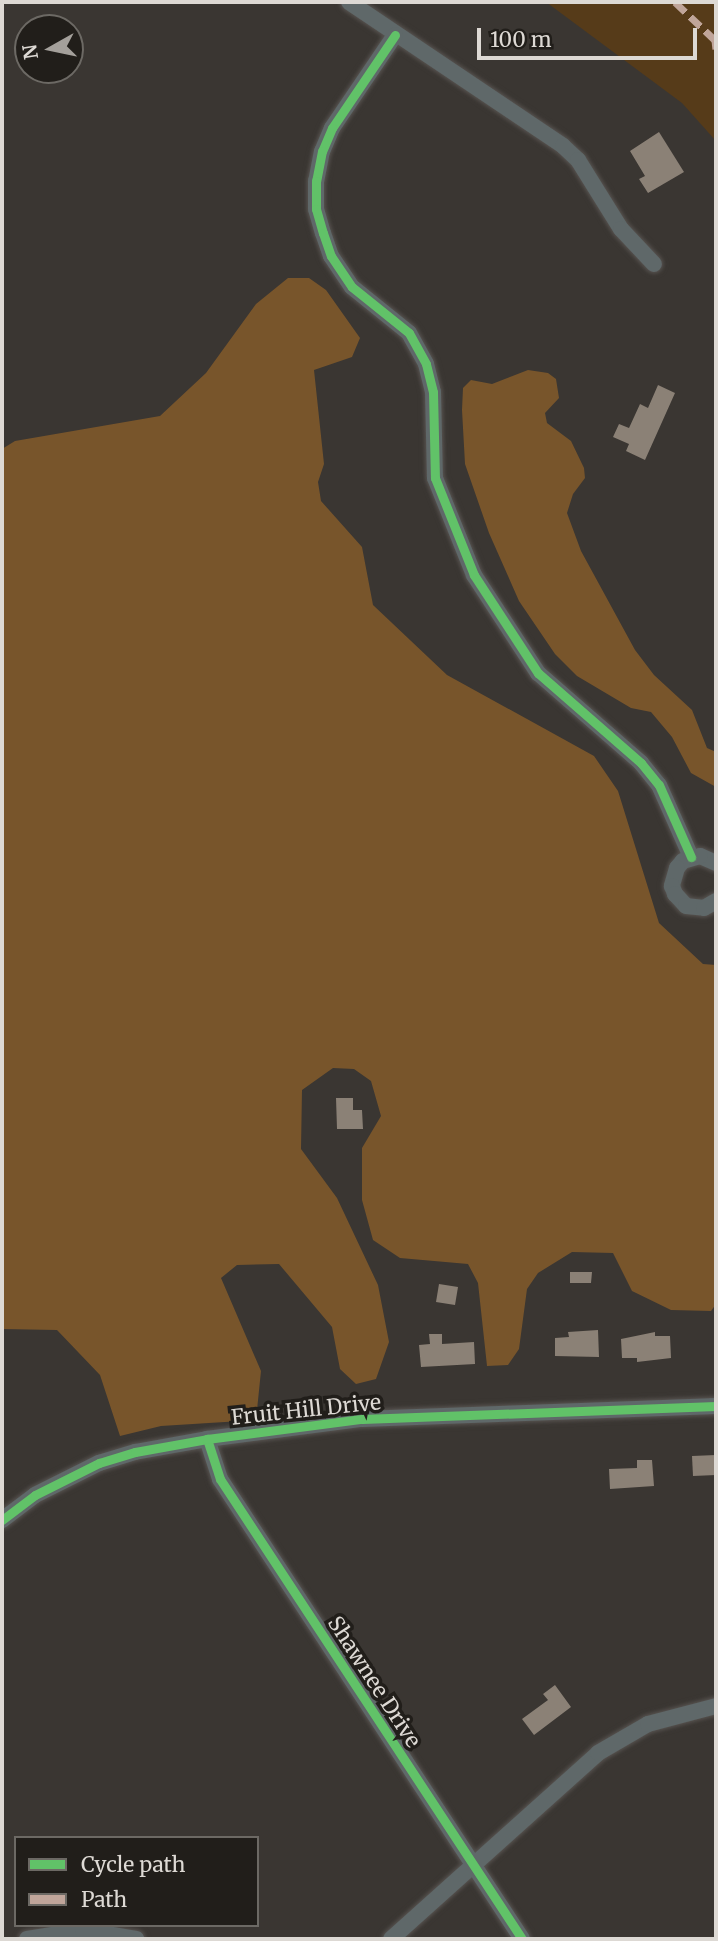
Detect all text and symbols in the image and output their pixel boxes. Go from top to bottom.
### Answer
north arrow [14,14,84,84]
scale bar [480,14,700,58]
text: 100 m [490,26,552,53]
text: N [17,43,43,61]
street label: Fruit Hill Drive [230,1390,382,1430]
street label: Shawnee Drive [322,1612,426,1752]
legend [14,1836,259,1927]
text: Cycle path [81,1851,185,1878]
text: Path [81,1886,127,1913]

